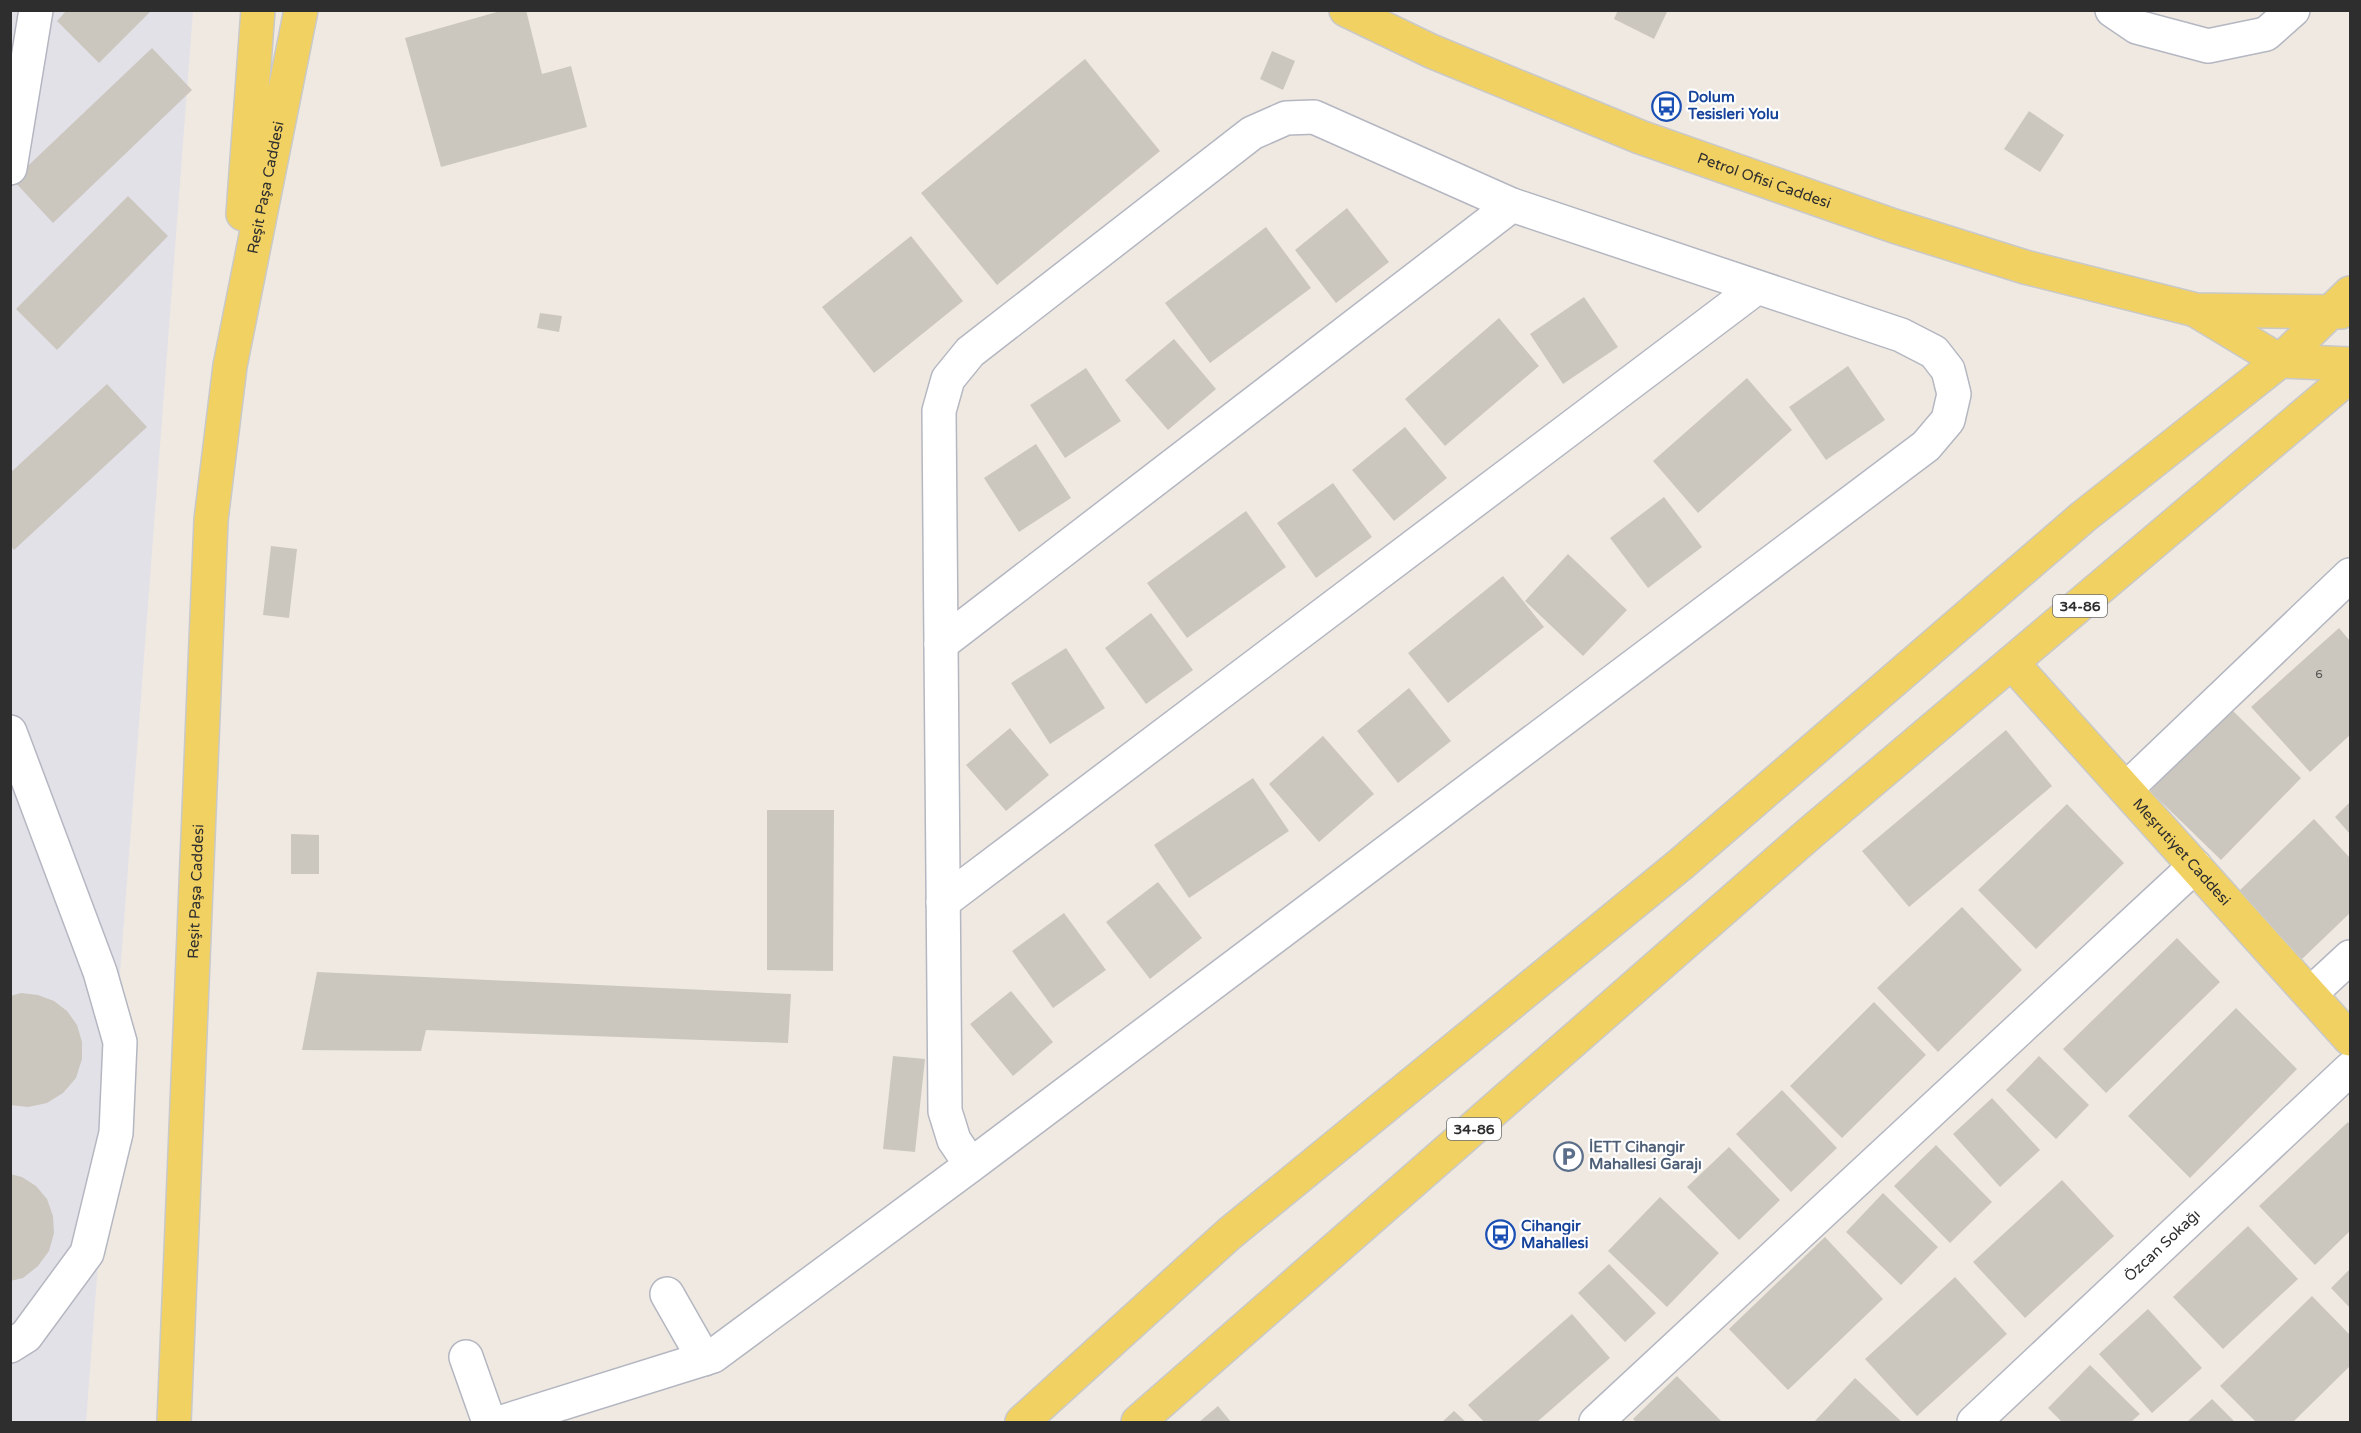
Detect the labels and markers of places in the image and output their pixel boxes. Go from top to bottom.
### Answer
place label: Dolum Tesisleri Yolu [1687,88,1779,123]
bus stop icon: Dolum Tesisleri Yolu [1651,90,1683,122]
place label: İETT Cihangir Mahallesi Garajı [1589,1138,1702,1174]
parking icon: İETT Cihangir Mahallesi Garajı [1552,1140,1584,1172]
place label: Cihangir Mahallesi [1521,1217,1588,1252]
bus stop icon: Cihangir Mahallesi [1484,1219,1516,1251]

